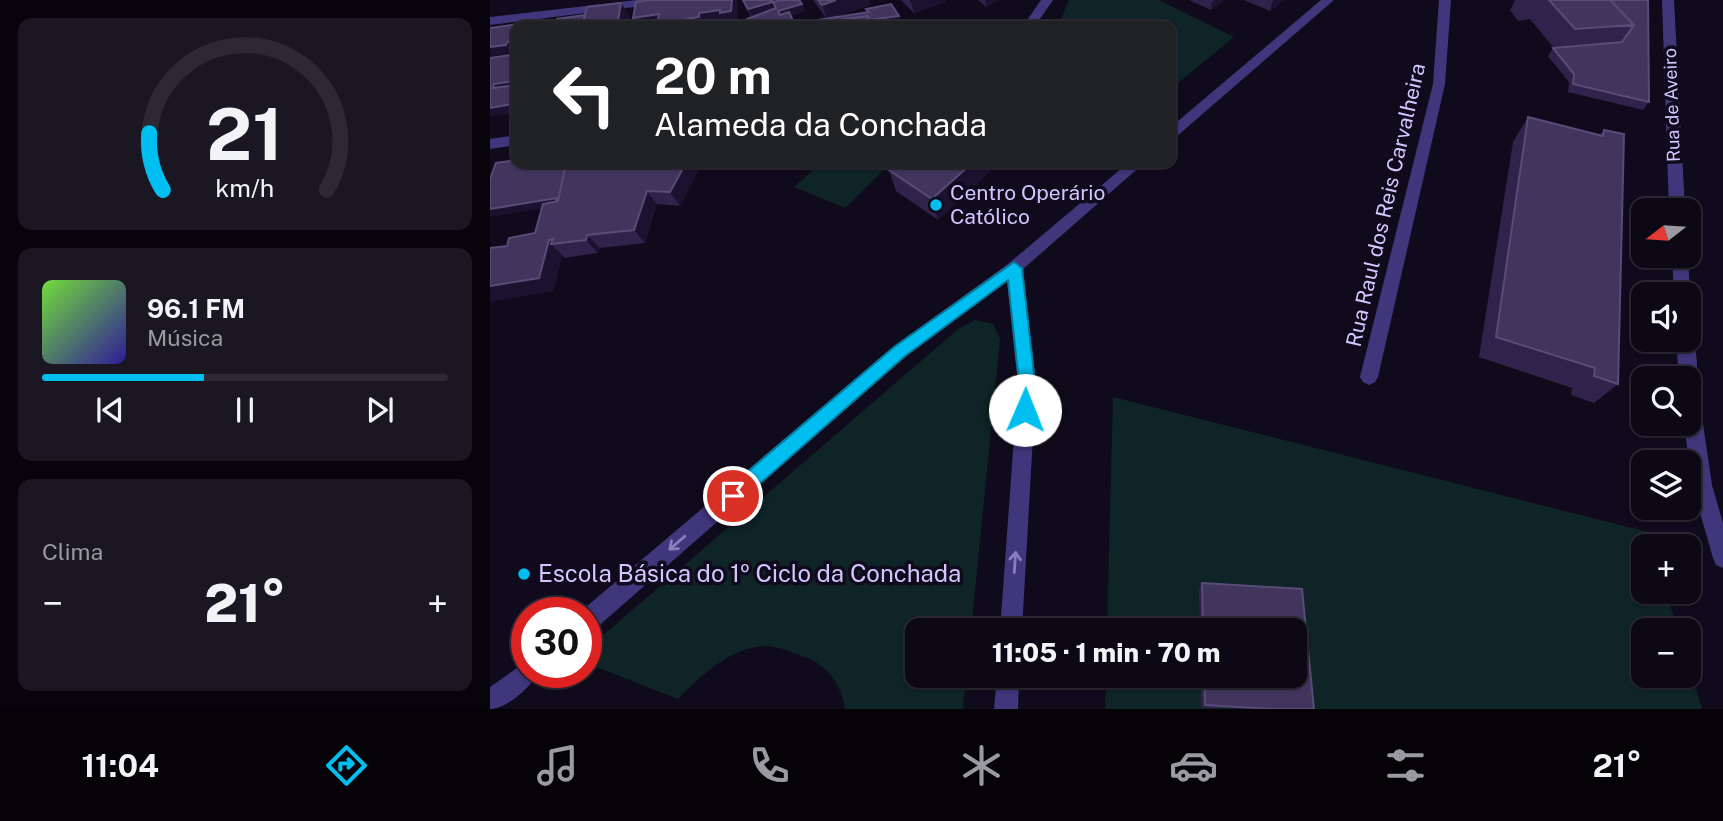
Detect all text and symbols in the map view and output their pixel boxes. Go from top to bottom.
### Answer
text: 20 m [654,47,772,105]
street label: Rua de Aveiro [1659,48,1684,162]
icon: left [539,49,630,140]
street label: Rua Raul dos Reis Carvalheira [1341,61,1430,349]
text: 21 [206,92,284,177]
text: Alameda da Conchada [654,106,987,143]
text: km/h [216,173,274,203]
place label: Centro Operário Católico [950,180,1105,229]
marker: Centro Operário Católico [928,197,944,213]
north arrow [1631,198,1701,268]
map controls [1631,198,1701,688]
button: sound [1631,282,1701,352]
text: 96.1 FM [147,293,245,324]
text: Música [147,324,223,351]
button: search [1631,366,1701,436]
position arrow [988,373,1062,447]
icon: previous [91,391,129,429]
icon: pause [226,391,264,429]
icon: next [361,391,399,429]
button: layers [1631,450,1701,520]
pin [703,466,763,526]
icon: arrive [714,477,752,515]
button: + [1631,534,1701,604]
one-way arrow [668,535,686,551]
text: Clima [42,538,103,565]
one-way arrow [1009,551,1022,574]
place label: Escola Básica do 1º Ciclo da Conchada [538,559,961,587]
marker: Escola Básica do 1º Ciclo da Conchada [516,566,532,582]
text: 21° [204,573,286,634]
text: − [42,581,63,626]
text: + [427,581,448,626]
speed limit sign: 30 [511,597,602,688]
button: − [1631,618,1701,688]
text: 11:05 · 1 min · 70 m [992,637,1220,668]
icon: directions [322,741,371,790]
icon: music [533,741,582,790]
icon: phone [745,741,794,790]
icon: climate [957,741,1006,790]
icon: car [1169,741,1218,790]
icon: filters [1381,741,1430,790]
text: 11:04 [81,747,159,784]
text: 21° [1592,747,1642,784]

